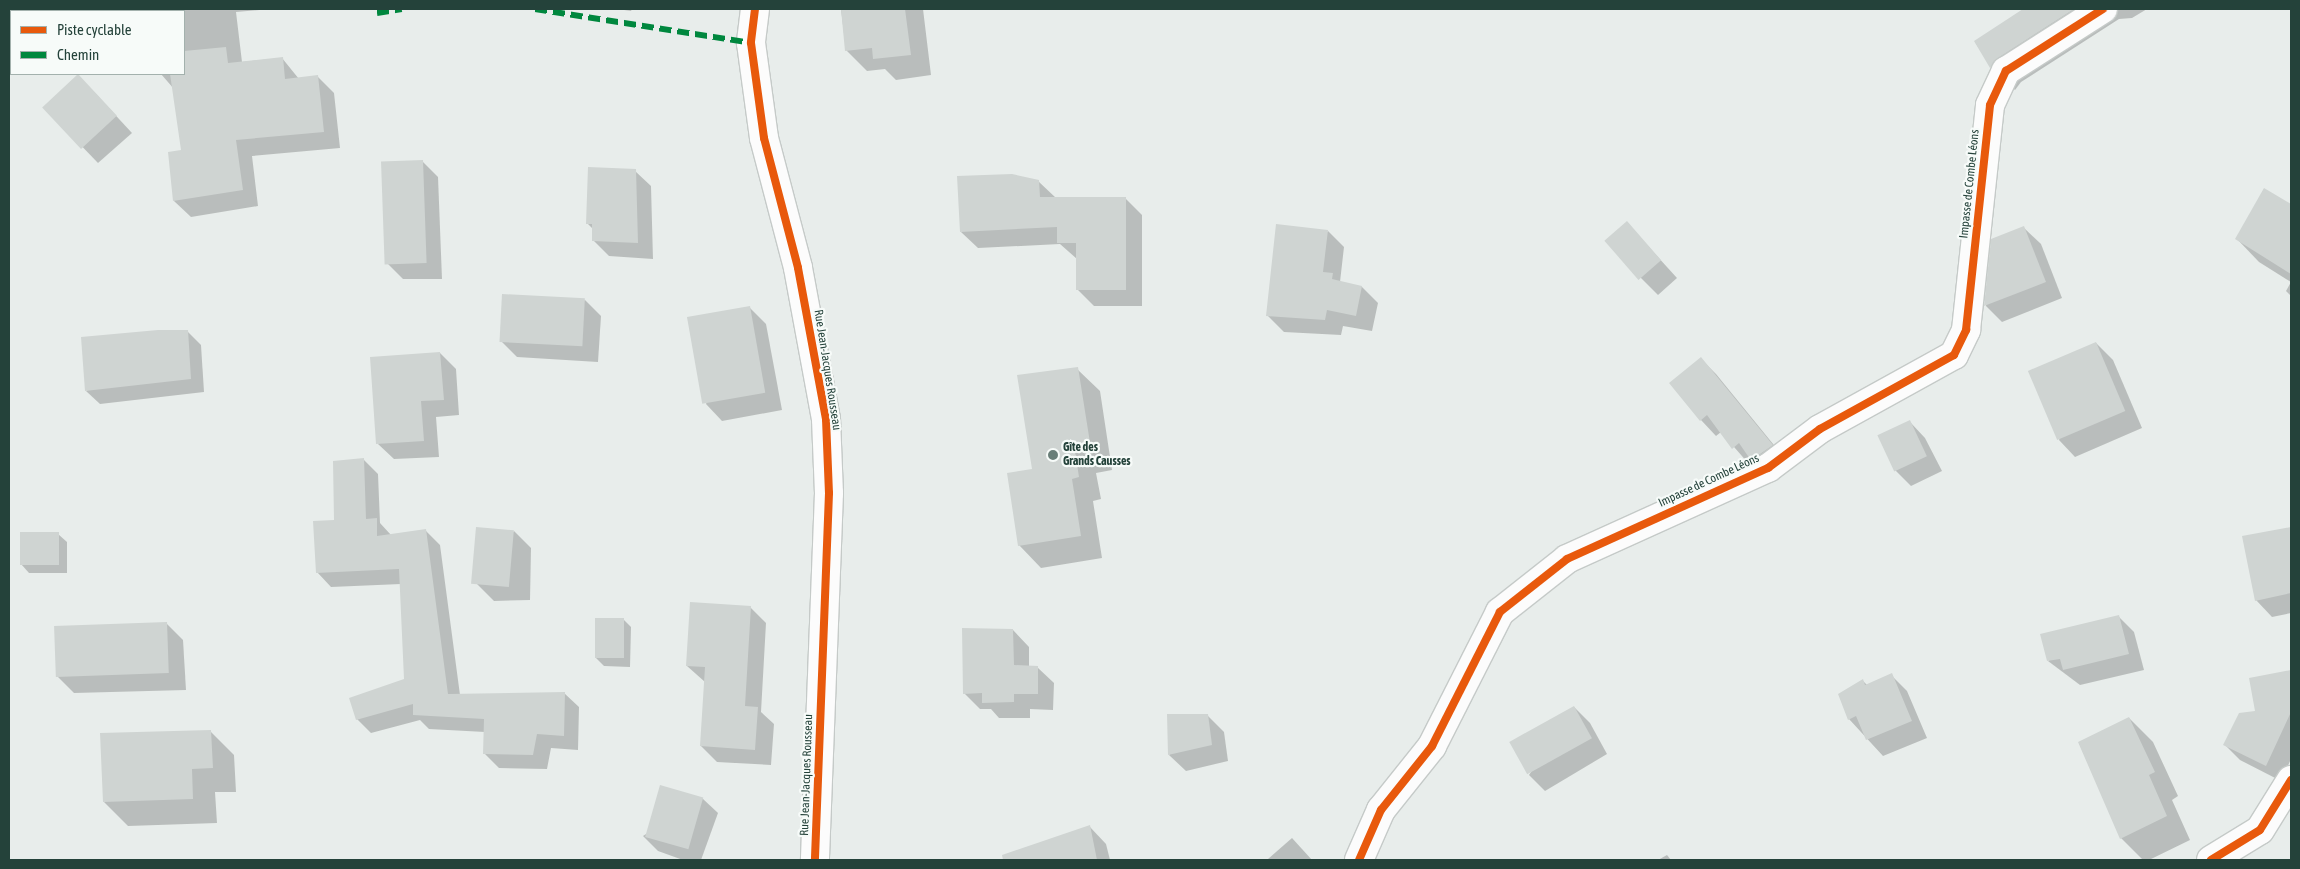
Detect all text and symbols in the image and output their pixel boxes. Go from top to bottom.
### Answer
legend [10,10,185,75]
text: Piste cyclable [57,21,132,38]
text: Chemin [57,46,99,63]
street label: Impasse de Combe Léons [1957,129,1983,239]
street label: Rue Jean-Jacques Rousseau [810,309,844,431]
place label: Gîte des Grands Causses [1063,441,1131,469]
marker: Gîte des Grands Causses [1047,449,1059,461]
street label: Impasse de Combe Léons [1656,451,1762,511]
street label: Rue Jean-Jacques Rousseau [798,714,816,836]

